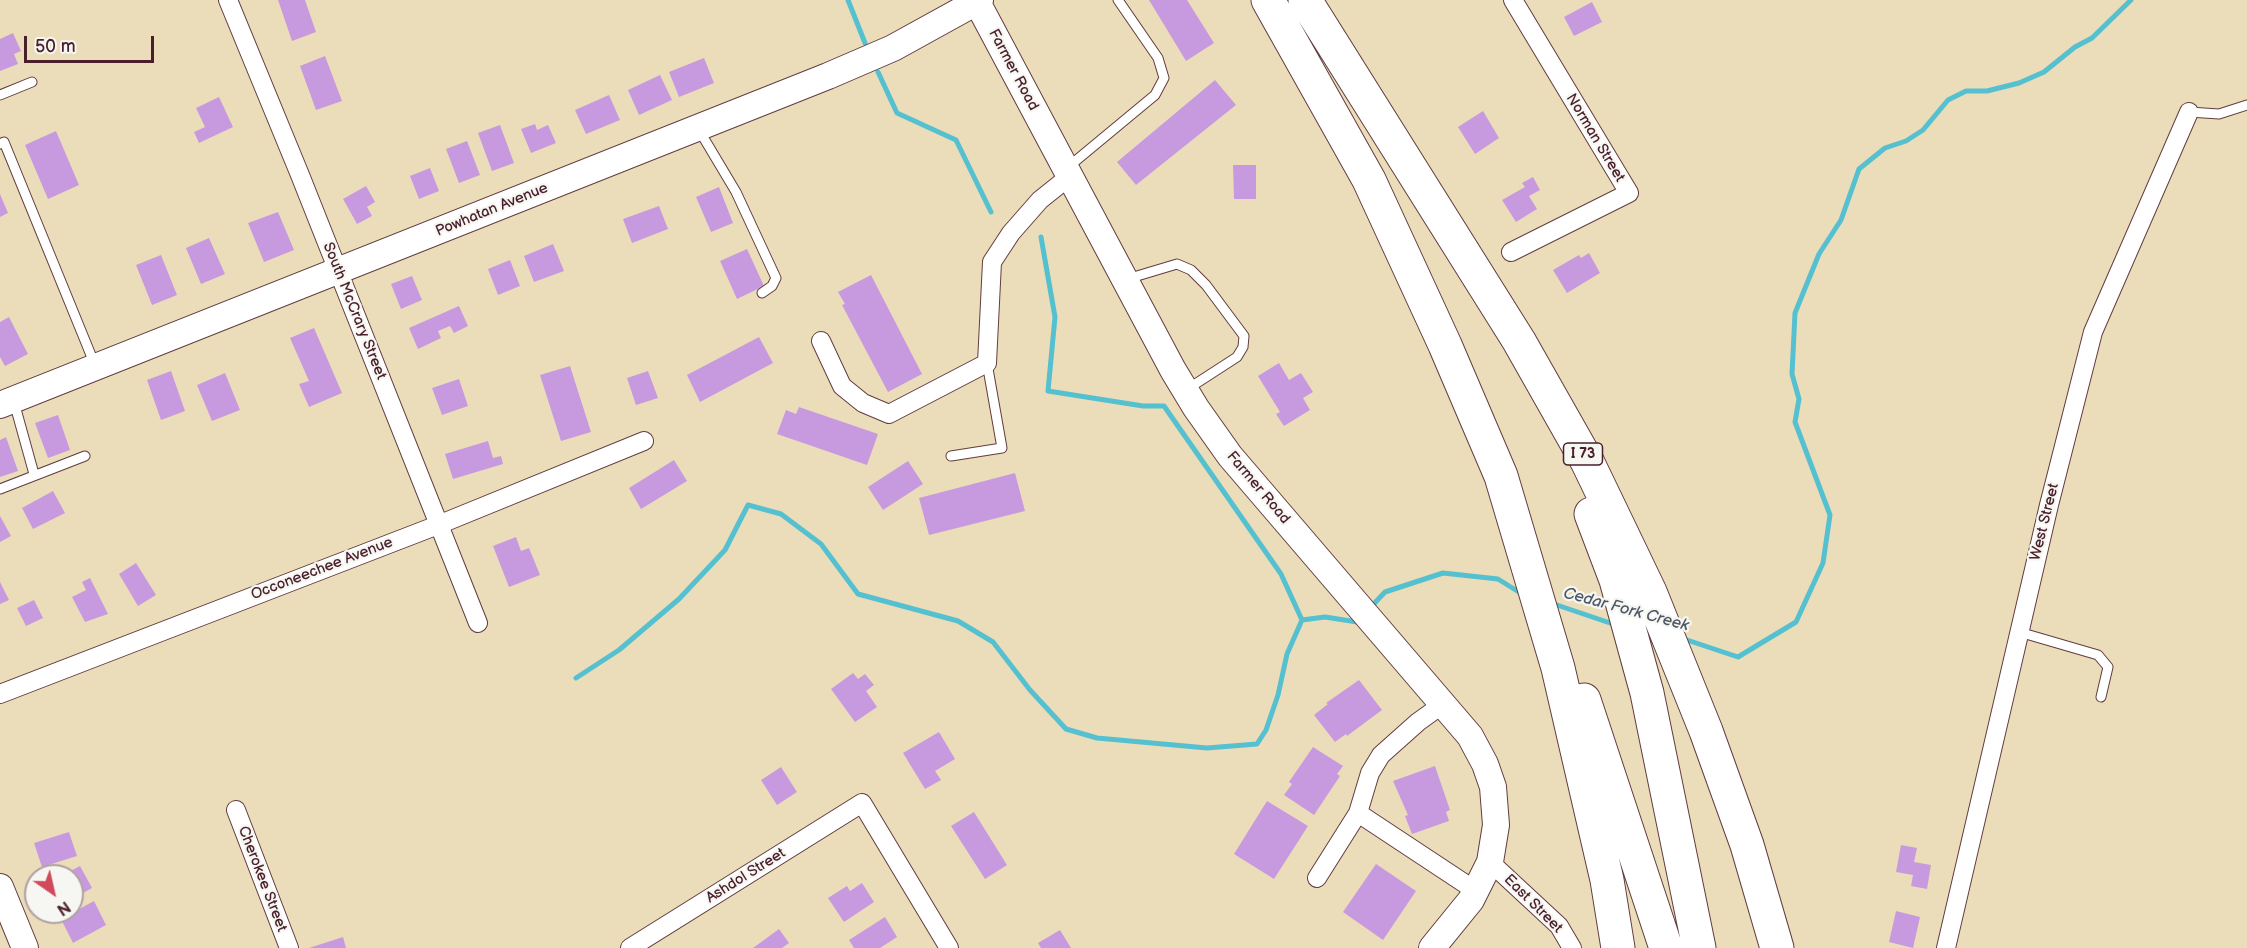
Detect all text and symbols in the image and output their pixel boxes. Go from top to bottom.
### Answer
scale bar [27,24,158,62]
street label: Farmer Road [984,26,1042,114]
text: 50 m [35,36,76,57]
street label: Norman Street [1562,91,1628,185]
street label: Powhatan Avenue [433,179,551,241]
street label: South McCrary Street [318,240,390,382]
road number: I 73 [1564,443,1602,465]
street label: Farmer Road [1222,448,1294,528]
street label: West Street [2027,482,2063,562]
street label: Occoneechee Avenue [249,534,395,604]
water label: Cedar Fork Creek [1561,584,1691,636]
street label: Cherokee Street [234,824,290,934]
street label: Ashdol Street [703,845,789,907]
north arrow [24,864,84,924]
street label: East Street [1500,871,1566,937]
text: N [53,896,74,919]

